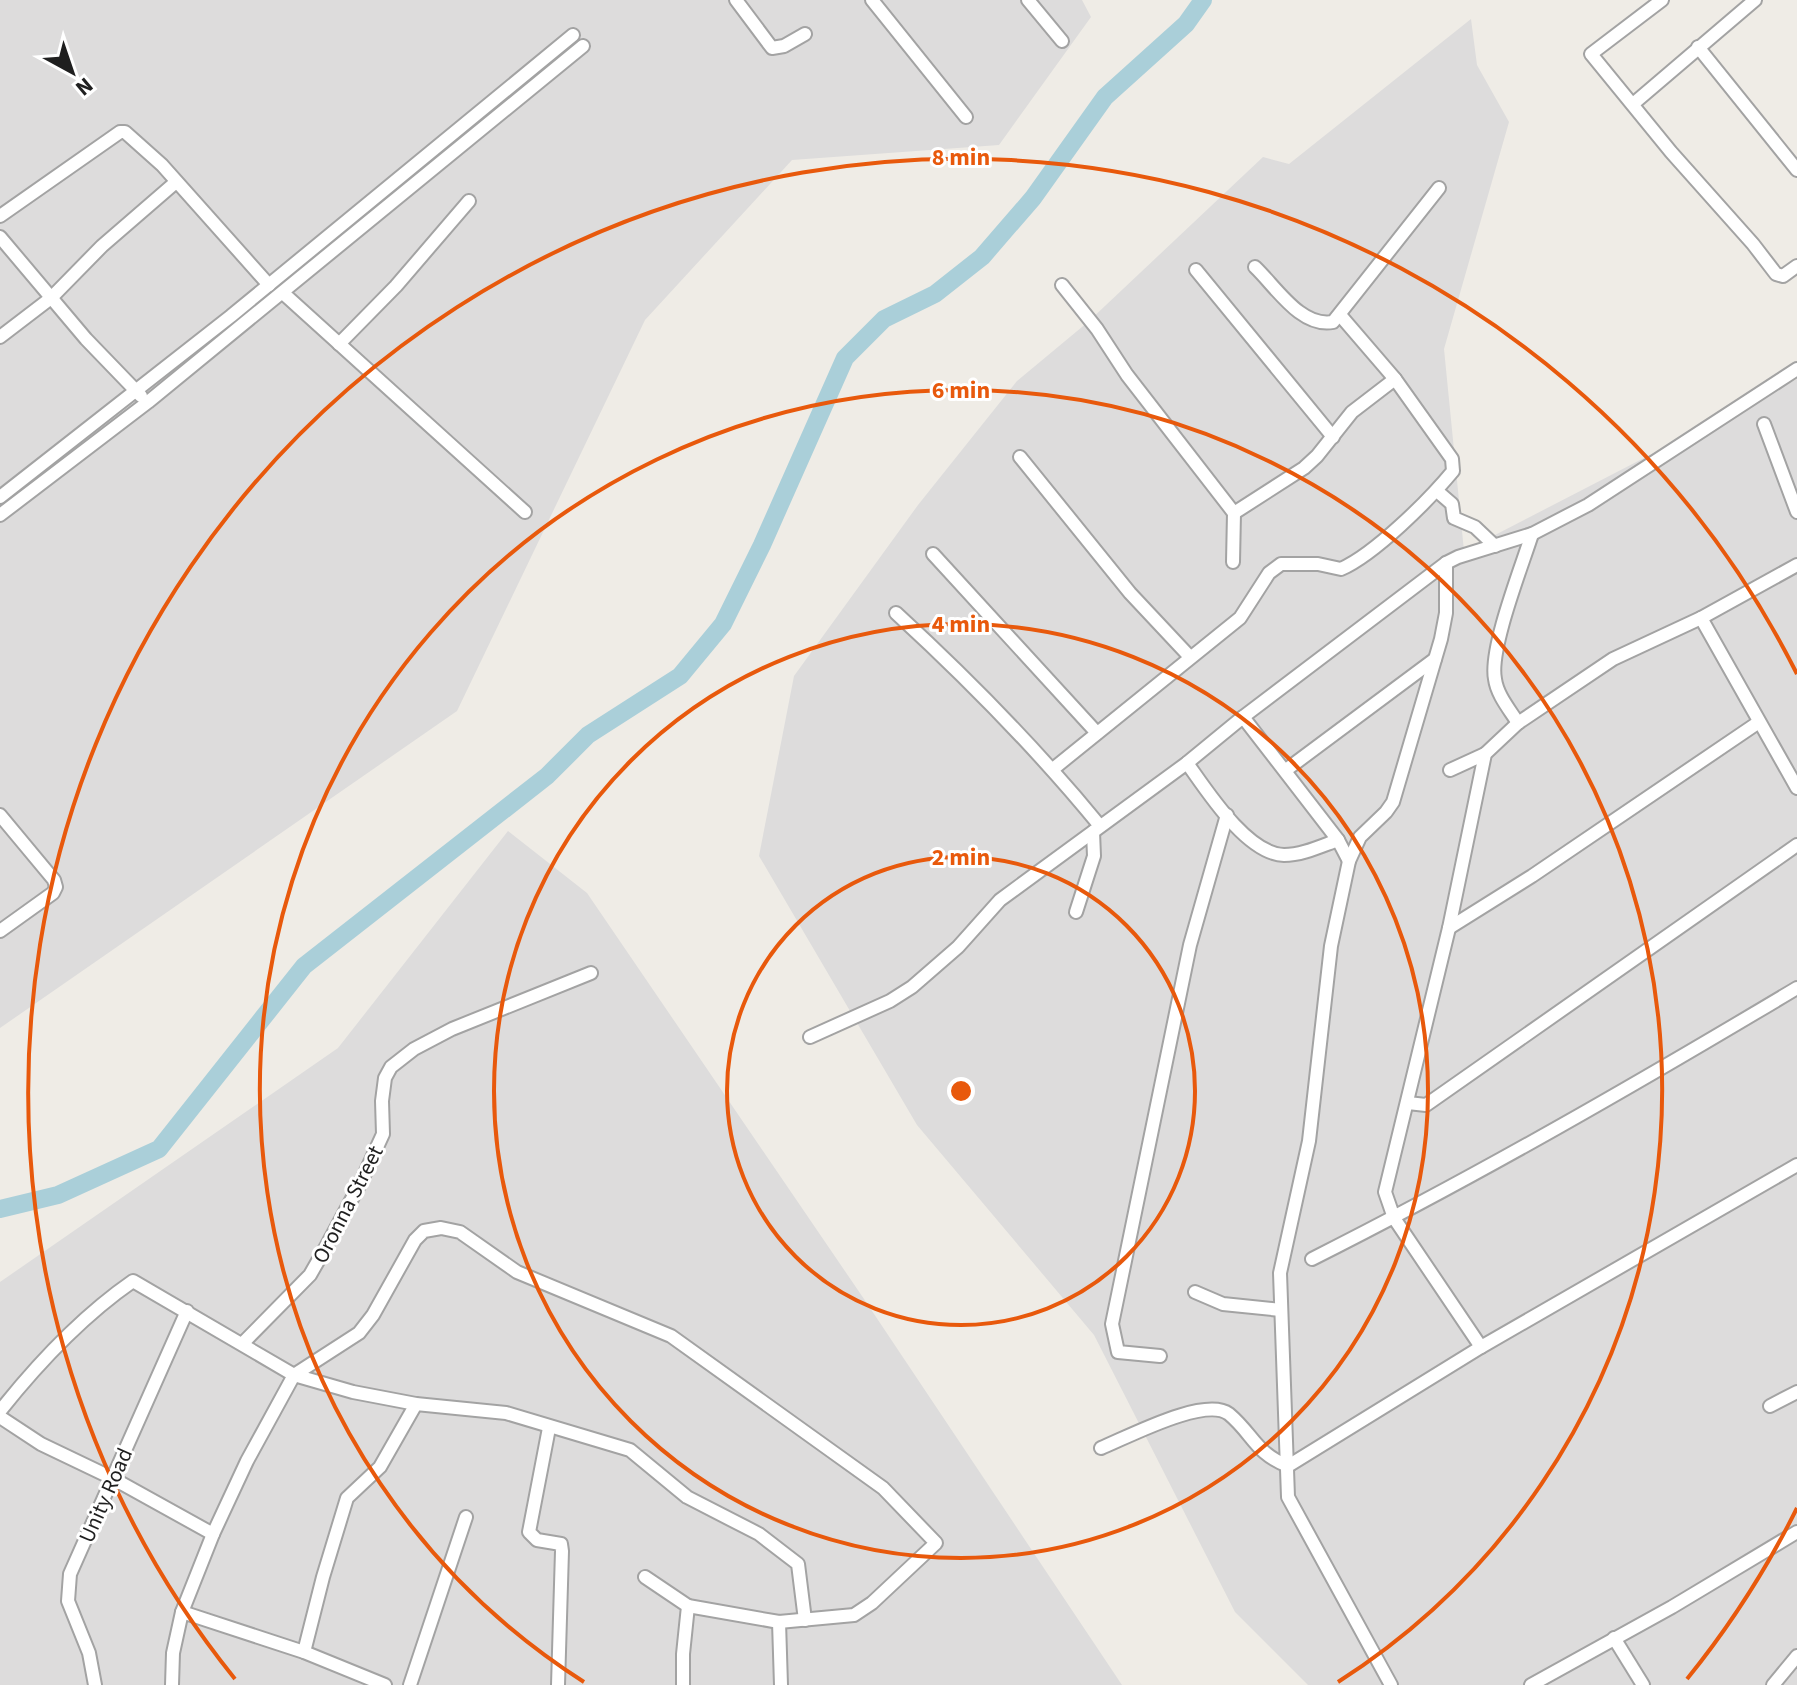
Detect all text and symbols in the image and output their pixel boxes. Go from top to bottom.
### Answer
north arrow [32,32,112,112]
text: N [68,70,100,104]
text: 8 min [932,140,990,175]
text: 6 min [932,373,990,408]
text: 4 min [932,607,990,642]
text: 2 min [932,840,990,875]
centre of rings [947,1077,975,1105]
street label: Oronna Street [304,1139,392,1269]
street label: Unity Road [71,1443,141,1548]

